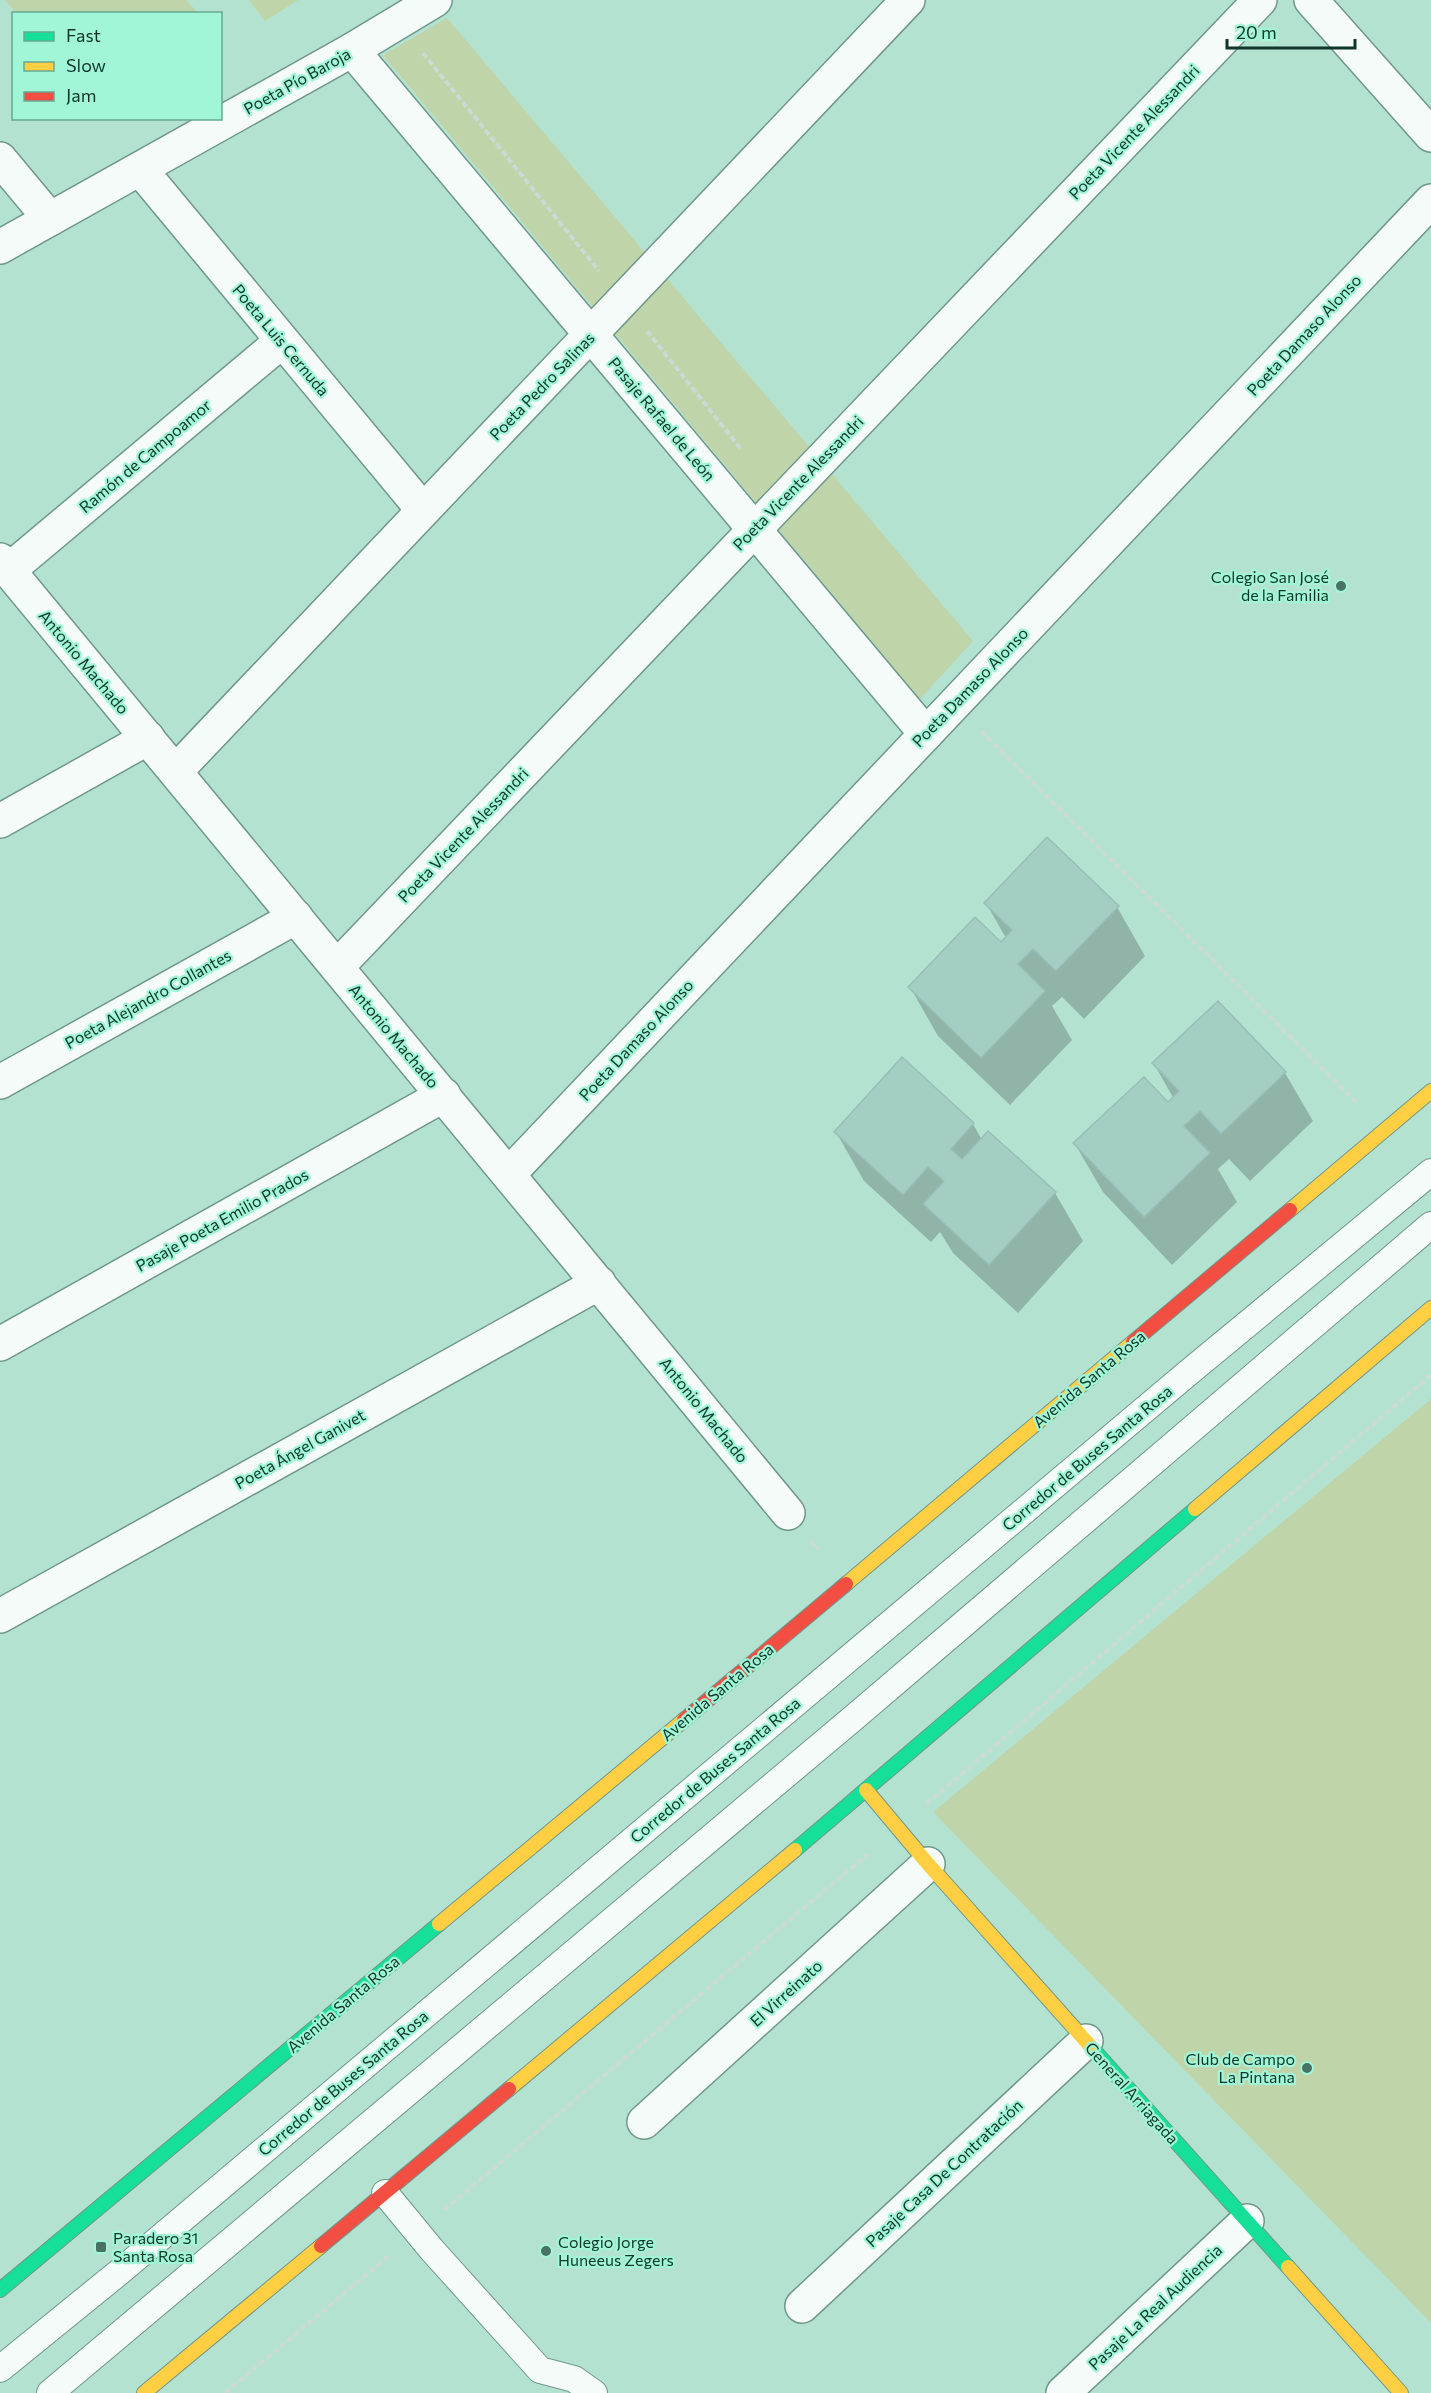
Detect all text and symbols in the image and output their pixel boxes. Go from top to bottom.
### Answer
legend [12,12,222,120]
scale bar [1227,12,1354,50]
text: 20 m [1236,21,1277,43]
text: Fast [66,24,101,46]
street label: Poeta Pío Baroja [240,43,354,118]
text: Slow [66,54,106,76]
street label: Poeta Vicente Alessandri [1064,60,1203,203]
text: Jam [66,84,96,106]
street label: Poeta Damaso Alonso [1243,270,1365,399]
street label: Poeta Luis Cernuda [229,280,334,399]
street label: Poeta Pedro Salinas [485,328,598,444]
street label: Pasaje Rafael de León [605,353,720,484]
street label: Ramón de Campoamor [75,395,215,516]
street label: Poeta Vicente Alessandri [728,411,867,554]
place label: Colegio San José de la Familia [1211,567,1329,604]
marker: Colegio San José de la Familia [1334,579,1348,593]
street label: Antonio Machado [35,606,133,718]
street label: Poeta Damaso Alonso [908,623,1032,750]
street label: Poeta Vicente Alessandri [393,763,532,906]
street label: Poeta Alejandro Collantes [61,945,234,1052]
street label: Poeta Damaso Alonso [575,975,697,1104]
street label: Antonio Machado [345,980,443,1092]
street label: Pasaje Poeta Emilio Prados [132,1164,311,1275]
street label: Avenida Santa Rosa [1029,1326,1149,1431]
street label: Antonio Machado [656,1353,753,1466]
street label: Corredor de Buses Santa Rosa [998,1381,1175,1534]
street label: Poeta Ángel Ganivet [231,1405,369,1492]
street label: Avenida Santa Rosa [657,1639,777,1744]
street label: Corredor de Buses Santa Rosa [626,1693,803,1846]
street label: Avenida Santa Rosa [283,1951,403,2056]
street label: El Virreinato [746,1955,826,2030]
street label: Corredor de Buses Santa Rosa [254,2006,431,2159]
street label: General Arriagada [1082,2038,1183,2147]
place label: Club de Campo La Pintana [1185,2049,1295,2086]
marker: Club de Campo La Pintana [1300,2061,1314,2075]
street label: Pasaje Casa De Contratación [861,2095,1026,2250]
place label: Paradero 31 Santa Rosa [113,2228,198,2265]
place label: Colegio Jorge Huneeus Zegers [558,2232,674,2269]
marker: Paradero 31 Santa Rosa [94,2240,108,2254]
street label: Pasaje La Real Audiencia [1084,2240,1225,2373]
marker: Colegio Jorge Huneeus Zegers [539,2244,553,2258]

